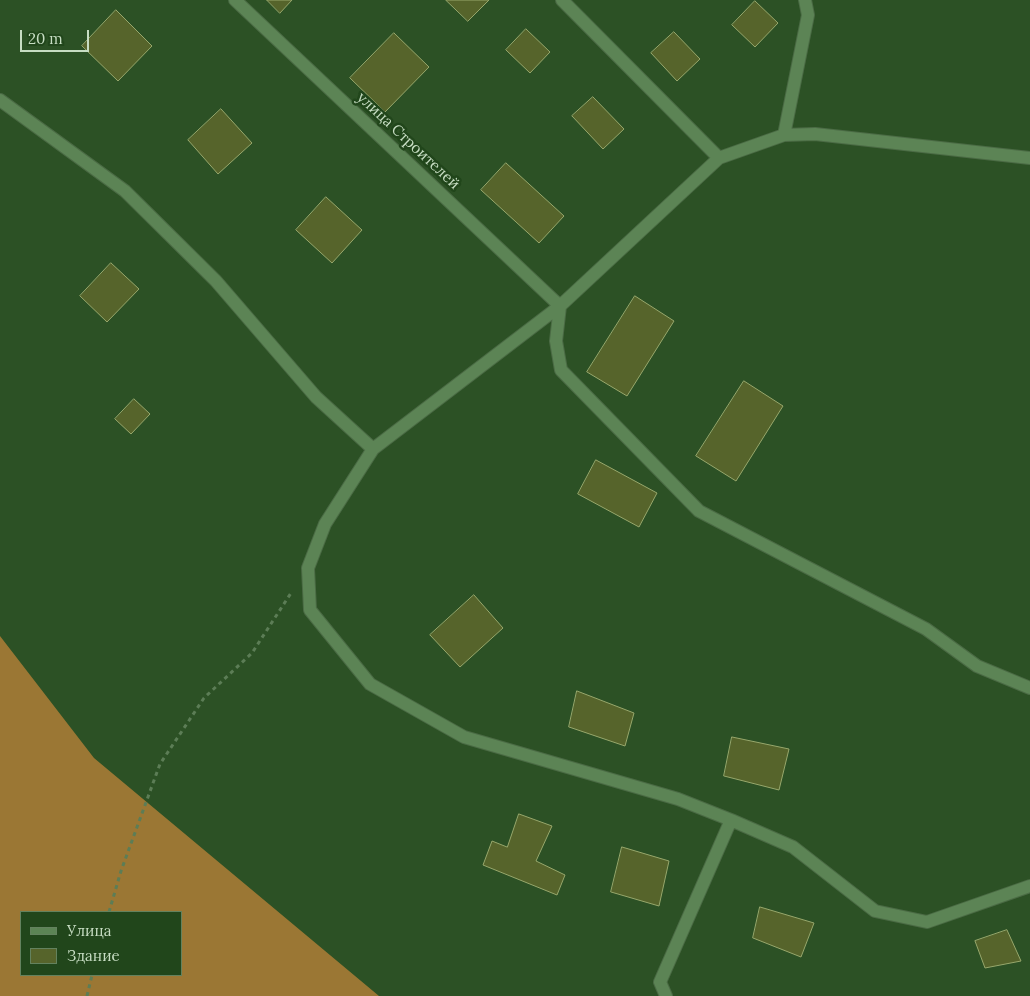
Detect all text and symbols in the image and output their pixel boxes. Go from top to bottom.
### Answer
scale bar [22,20,91,52]
text: 20 m [28,29,63,48]
street label: улица Строителей [353,89,463,193]
legend [20,911,182,976]
text: Улица [67,921,111,940]
text: Здание [67,946,120,965]

